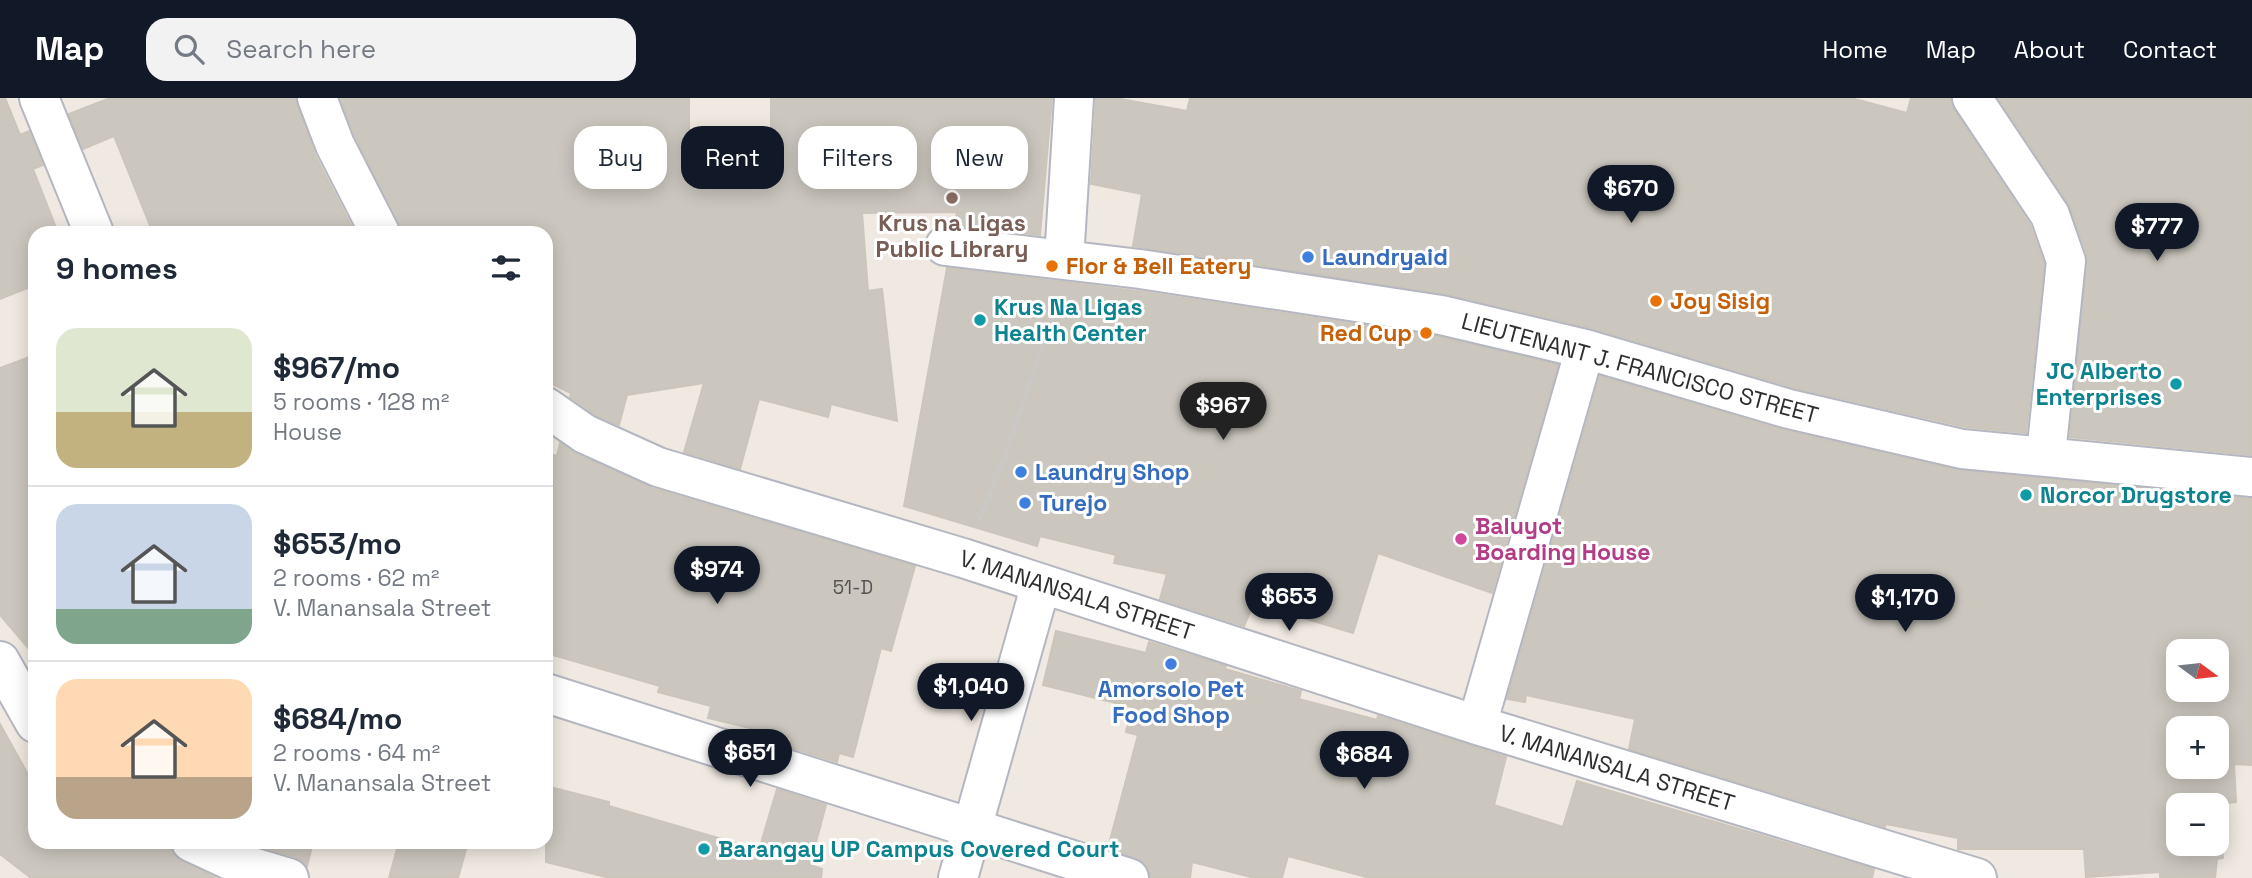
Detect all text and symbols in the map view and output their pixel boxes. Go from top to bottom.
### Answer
search box [146,18,636,81]
text: Map [35,28,104,70]
icon: search [170,30,208,68]
text: Search here [226,32,376,66]
text: Home [1822,34,1888,65]
text: Map [1926,34,1976,65]
text: About [2014,34,2085,65]
text: Contact [2123,34,2217,65]
chip: Buy [574,126,667,189]
chip: Rent [681,126,784,189]
chip: Filters [798,126,917,189]
chip: New [931,126,1028,189]
pin: $670 [1590,166,1672,225]
text: $670 [1603,173,1659,203]
marker: Krus na Ligas Public Library [944,190,960,206]
pin: $777 [2116,204,2198,263]
place label: Krus na Ligas Public Library [876,208,1028,264]
text: $777 [2131,211,2183,241]
place label: Laundryaid [1322,242,1448,272]
text: 9 homes [56,249,178,288]
icon: filters [487,249,525,287]
marker: Laundryaid [1300,249,1316,265]
place label: Flor & Bell Eatery [1066,251,1251,281]
marker: Flor & Bell Eatery [1044,258,1060,274]
place label: Joy Sisig [1670,286,1770,316]
place label: Krus Na Ligas Health Center [994,292,1147,348]
marker: Joy Sisig [1648,293,1664,309]
street label: LIEUTENANT J. FRANCISCO STREET [1458,306,1822,430]
marker: Krus Na Ligas Health Center [972,312,988,328]
place label: Red Cup [1320,318,1412,348]
marker: Red Cup [1418,325,1434,341]
text: $967/mo [273,348,400,387]
icon: home [112,356,196,440]
place label: JC Alberto Enterprises [2036,356,2162,412]
marker: JC Alberto Enterprises [2168,376,2184,392]
pin: $967 [1182,382,1264,442]
text: 5 rooms · 128 m² [273,387,449,417]
text: $967 [1196,390,1250,420]
text: House [273,417,342,447]
place label: Laundry Shop [1035,457,1189,487]
marker: Laundry Shop [1013,464,1029,480]
place label: Norcor Drugstore [2040,480,2232,510]
marker: Norcor Drugstore [2018,487,2034,503]
place label: Turejo [1039,488,1107,518]
marker: Turejo [1017,495,1033,511]
place label: Baluyot Boarding House [1475,511,1650,567]
text: $653/mo [273,524,402,563]
marker: Baluyot Boarding House [1453,531,1469,547]
icon: home [112,532,196,616]
street label: V. MANANSALA STREET [956,543,1198,647]
pin: $974 [676,546,758,606]
text: $974 [690,554,744,584]
text: 2 rooms · 62 m² [273,563,439,593]
pin: $653 [1248,574,1330,633]
pin: $1,170 [1848,574,1962,634]
house number: 51-D [833,575,873,600]
text: $653 [1261,581,1317,611]
text: $1,170 [1871,582,1939,612]
text: V. Manansala Street [273,593,491,623]
north arrow [2166,639,2230,702]
map controls [2166,639,2229,856]
marker: Amorsolo Pet Food Shop [1163,656,1179,672]
pin: $1,040 [914,664,1028,723]
text: $1,040 [933,671,1009,701]
place label: Amorsolo Pet Food Shop [1098,674,1244,730]
text: $684/mo [273,699,402,738]
icon: home [112,707,196,791]
button: + [2166,716,2229,779]
street label: V. MANANSALA STREET [1496,718,1738,818]
pin: $651 [709,730,791,789]
pin: $684 [1323,732,1405,791]
text: $651 [724,737,776,767]
text: 2 rooms · 64 m² [273,738,440,768]
text: $684 [1336,739,1392,769]
text: V. Manansala Street [273,768,491,798]
button: − [2166,793,2229,856]
place label: Barangay UP Campus Covered Court [718,834,1119,864]
marker: Barangay UP Campus Covered Court [696,841,712,857]

